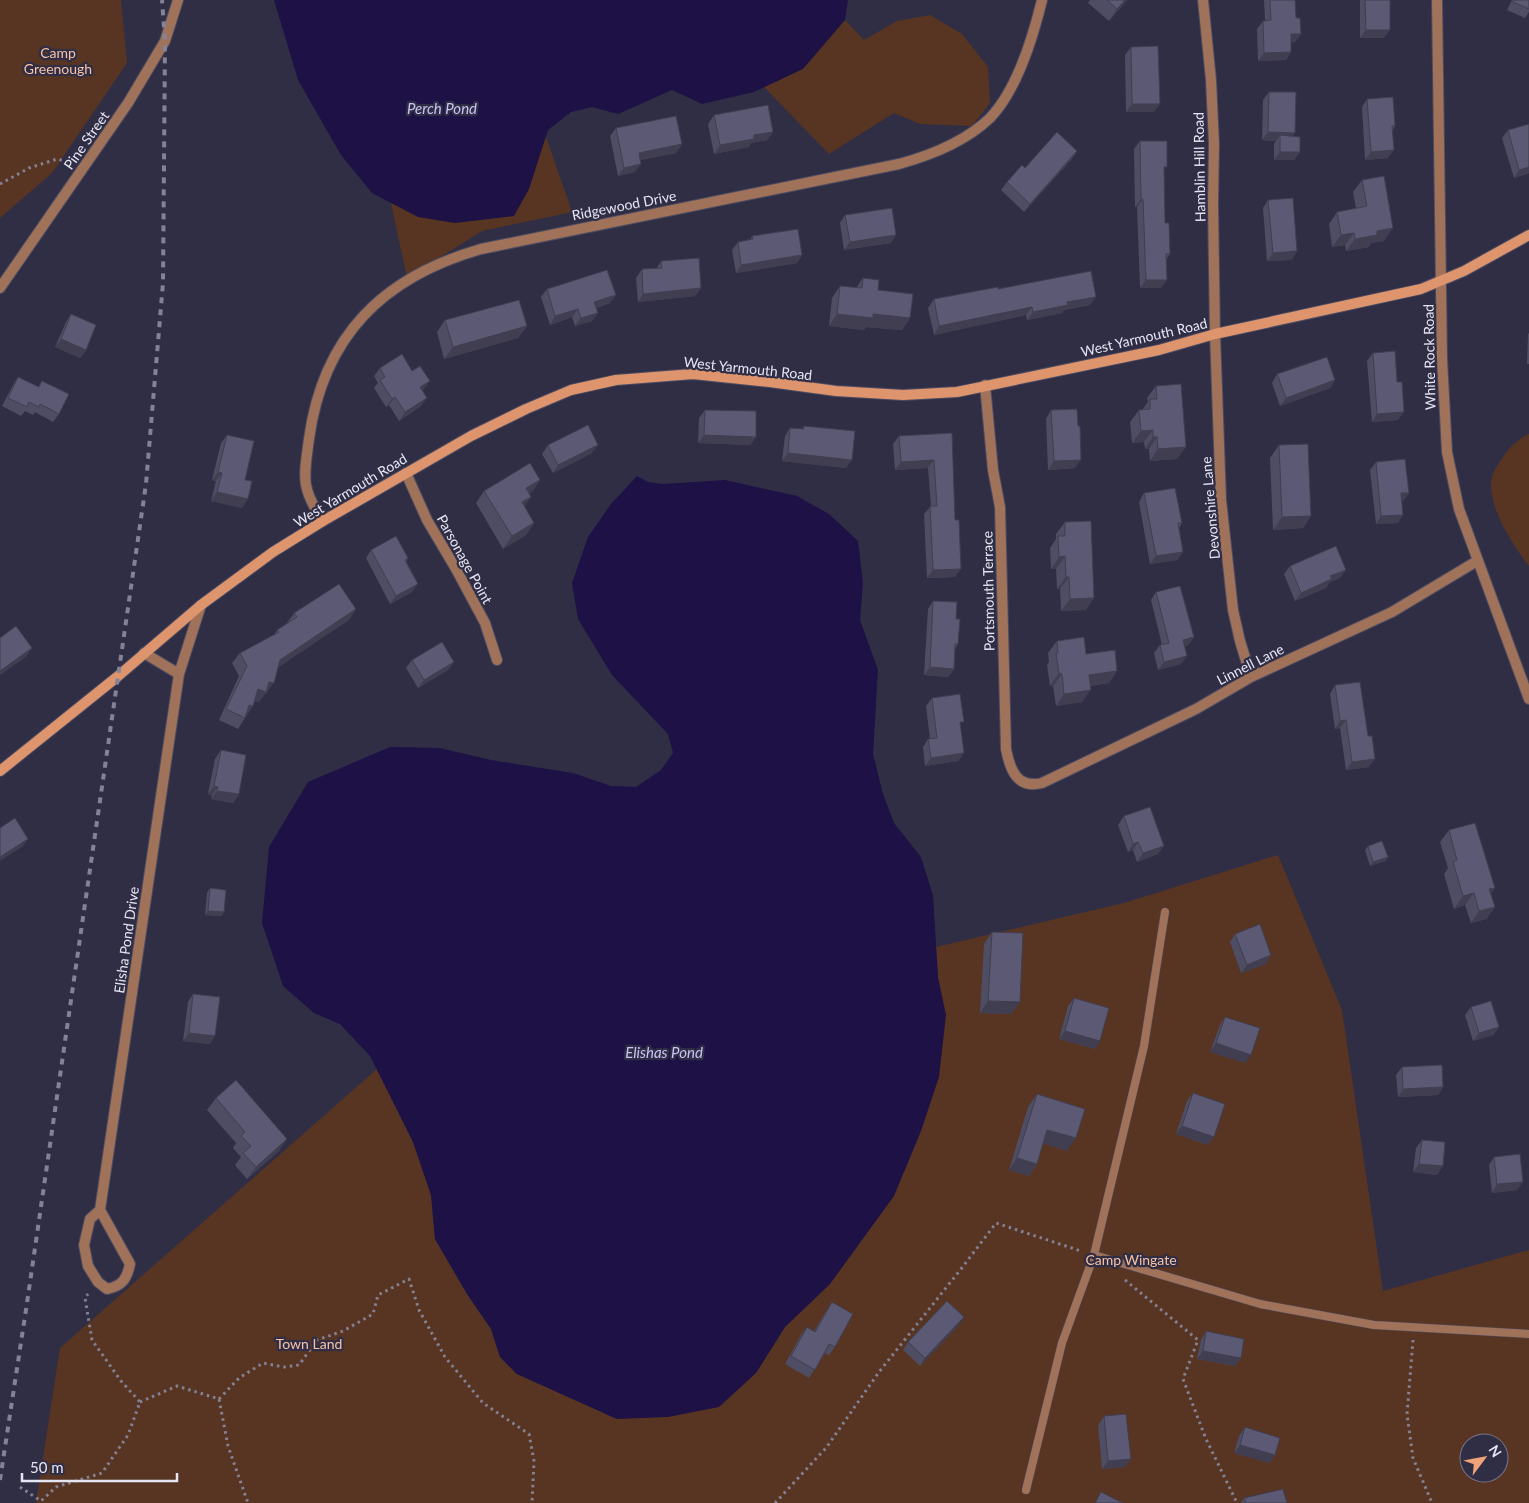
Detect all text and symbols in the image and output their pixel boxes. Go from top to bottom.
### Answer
park label: Camp Greenough [24,44,92,77]
water label: Perch Pond [407,99,477,117]
street label: Pine Street [60,108,112,172]
street label: Hamblin Hill Road [1190,112,1208,222]
street label: Ridgewood Drive [570,187,678,223]
street label: White Rock Road [1420,304,1438,410]
street label: West Yarmouth Road [1079,314,1209,360]
street label: West Yarmouth Road [683,353,813,383]
street label: West Yarmouth Road [290,449,410,531]
street label: Devonshire Lane [1197,456,1223,560]
street label: Parsonage Point [434,512,496,606]
street label: Portsmouth Terrace [978,531,998,651]
street label: Linnell Lane [1214,640,1286,688]
street label: Elisha Pond Drive [110,885,142,995]
water label: Elishas Pond [625,1043,703,1061]
park label: Camp Wingate [1085,1251,1177,1268]
park label: Town Land [276,1335,342,1352]
north arrow [1459,1433,1509,1483]
text: N [1485,1442,1506,1460]
scale bar [22,1450,178,1482]
text: 50 m [30,1458,64,1476]

